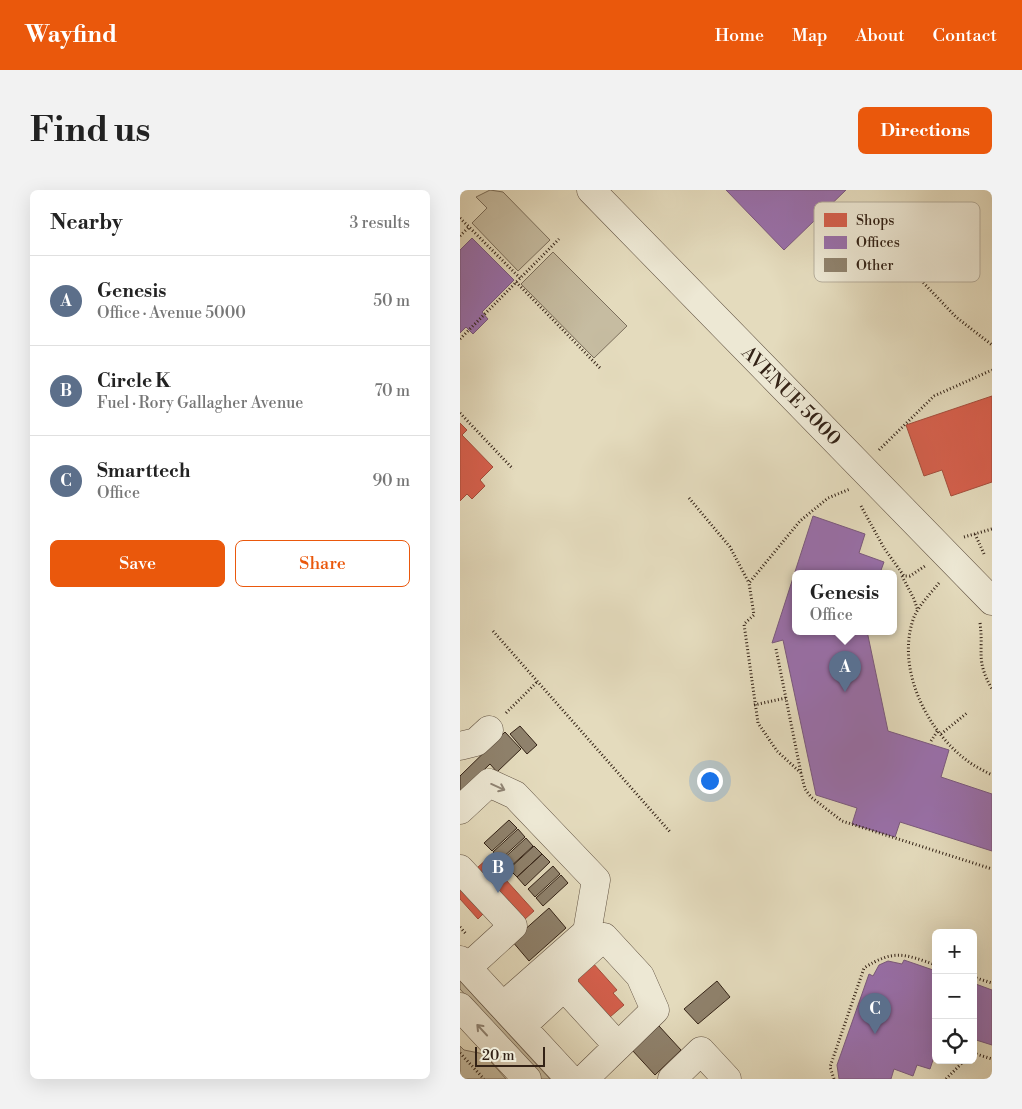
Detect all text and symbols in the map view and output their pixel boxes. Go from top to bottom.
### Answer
text: Wayfind [25,20,117,50]
text: Home [715,24,764,47]
text: Map [792,24,828,47]
text: About [856,24,905,47]
text: Contact [933,24,997,47]
button: Directions [858,107,992,154]
text: Find us [30,109,150,152]
legend [814,202,980,282]
text: Nearby [50,210,123,236]
text: Shops [856,212,894,230]
text: 3 results [349,213,410,233]
text: Offices [856,234,900,252]
text: Other [856,257,894,275]
text: Genesis [97,279,166,303]
text: A [60,291,72,311]
text: 50 m [373,291,410,311]
text: Office · Avenue 5000 [97,303,246,323]
street label: AVENUE 5000 [736,340,846,451]
text: Circle K [97,369,171,393]
text: B [60,381,72,401]
text: 70 m [374,381,410,401]
text: Fuel · Rory Gallagher Avenue [97,393,303,413]
text: Smarttech [97,459,191,483]
text: C [60,471,72,491]
text: 90 m [372,471,410,491]
text: Office [97,483,140,503]
button: Save [50,540,225,587]
button: Share [235,540,410,587]
popup [792,570,897,635]
text: Genesis [810,581,879,605]
text: Office [810,605,853,625]
pin: A [829,651,861,692]
your location [697,768,723,794]
one-way arrow [490,783,505,793]
pin: B [482,852,514,893]
map controls [932,929,977,1064]
button: + [932,929,977,974]
button: − [932,974,977,1019]
pin: C [859,993,891,1034]
button: locate [932,1019,977,1064]
one-way arrow [476,1024,488,1037]
scale bar [475,1044,545,1067]
text: 20 m [482,1047,514,1065]

